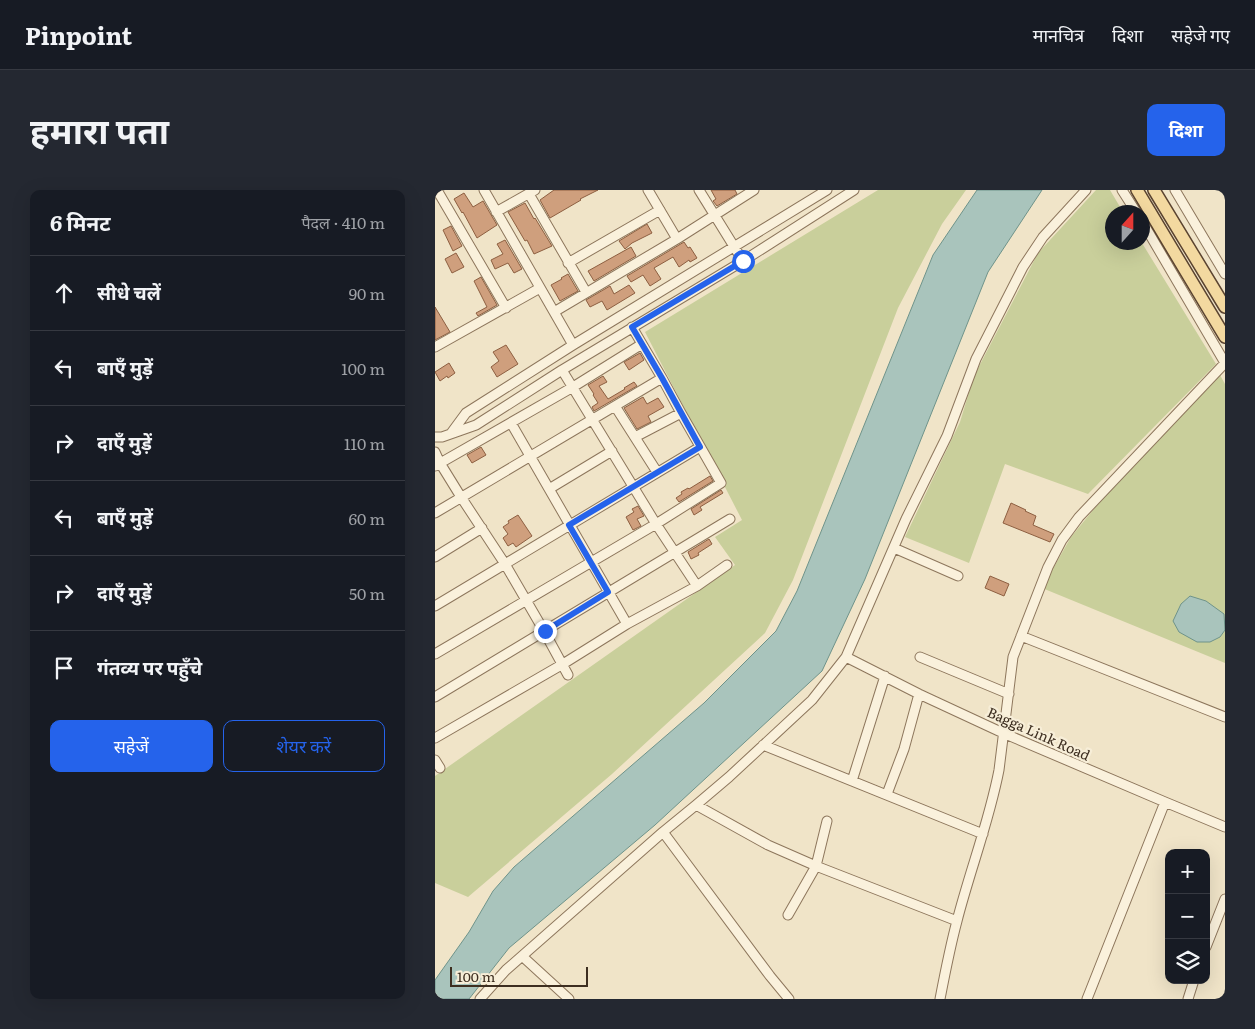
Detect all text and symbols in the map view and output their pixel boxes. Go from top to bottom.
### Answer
text: Pinpoint [25,17,132,52]
text: मानचित्र [1033,21,1084,48]
text: दिशा [1112,21,1143,48]
text: सहेजे गए [1171,21,1230,48]
text: हमारा पता [30,103,169,155]
button: दिशा [1147,104,1225,156]
north arrow [1105,205,1150,250]
text: 6 मिनट [50,206,111,237]
text: पैदल · 410 m [302,210,385,234]
route start [732,250,755,273]
text: सीधे चलें [97,278,161,306]
icon: ahead [50,279,78,307]
text: 90 m [349,281,385,305]
text: बाएँ मुड़ें [97,353,153,381]
icon: left [50,354,78,382]
text: 100 m [341,356,385,380]
text: दाएँ मुड़ें [97,428,152,456]
icon: right [50,429,78,457]
text: 110 m [344,431,385,455]
text: बाएँ मुड़ें [97,503,153,531]
icon: left [50,504,78,532]
text: 60 m [348,506,385,530]
text: दाएँ मुड़ें [97,578,152,606]
icon: right [50,579,78,607]
text: 50 m [349,581,385,605]
route end [534,620,557,643]
text: गंतव्य पर पहुँचे [97,653,202,681]
icon: arrive [50,654,78,682]
street label: Bagga Link Road [984,701,1094,765]
button: सहेजें [50,720,213,772]
button: शेयर करें [223,720,385,772]
map controls [1165,849,1210,984]
button: + [1165,849,1210,894]
button: − [1165,894,1210,939]
button: layers [1165,939,1210,984]
scale bar [450,964,587,987]
text: 100 m [457,966,495,986]

